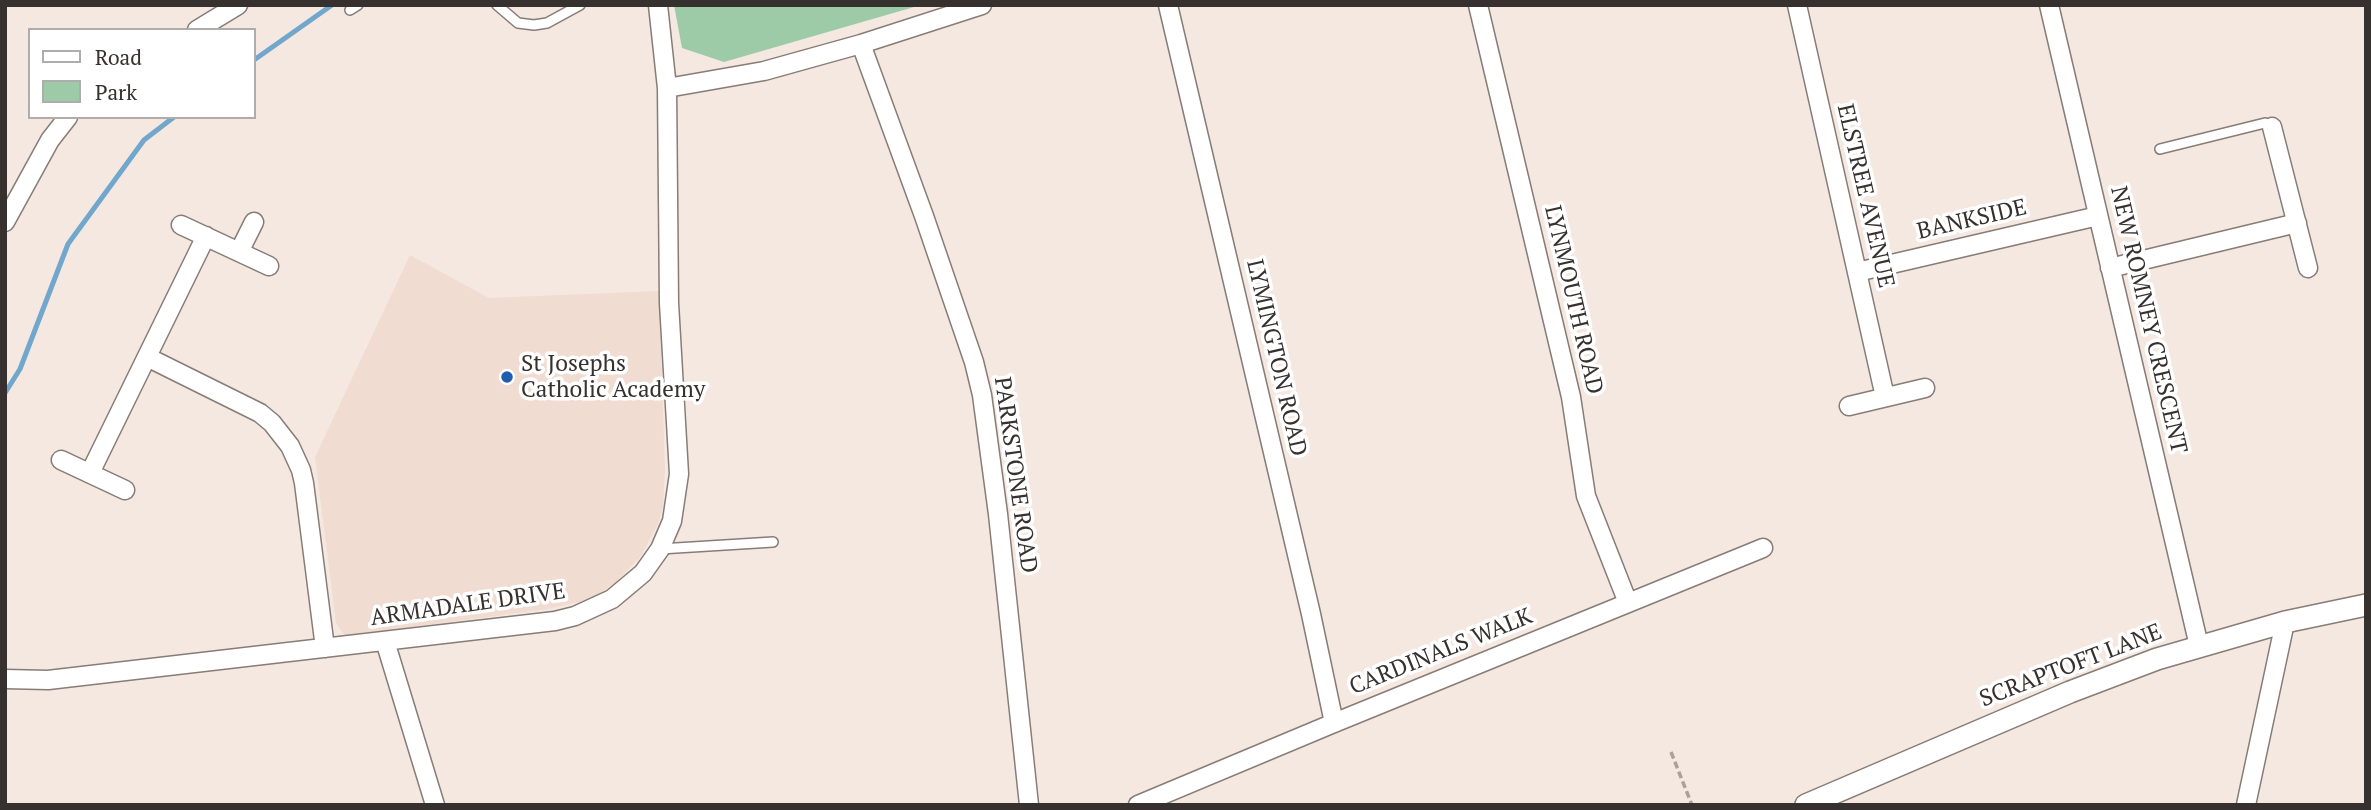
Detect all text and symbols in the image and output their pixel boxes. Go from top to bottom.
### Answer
legend [28,28,256,119]
text: Road [95,43,142,71]
text: Park [95,78,137,106]
street label: ELSTREE AVENUE [1830,101,1900,291]
street label: NEW ROMNEY CRESCENT [2104,184,2192,456]
street label: BANKSIDE [1915,194,2029,246]
street label: LYNMOUTH ROAD [1538,203,1608,397]
street label: LYMINGTON ROAD [1240,257,1312,459]
place label: St Josephs Catholic Academy [521,350,705,404]
marker: St Josephs Catholic Academy [499,369,515,385]
street label: PARKSTONE ROAD [988,375,1042,575]
street label: ARMADALE DRIVE [369,578,567,632]
street label: CARDINALS WALK [1346,603,1536,701]
street label: SCRAPTOFT LANE [1976,619,2166,713]

